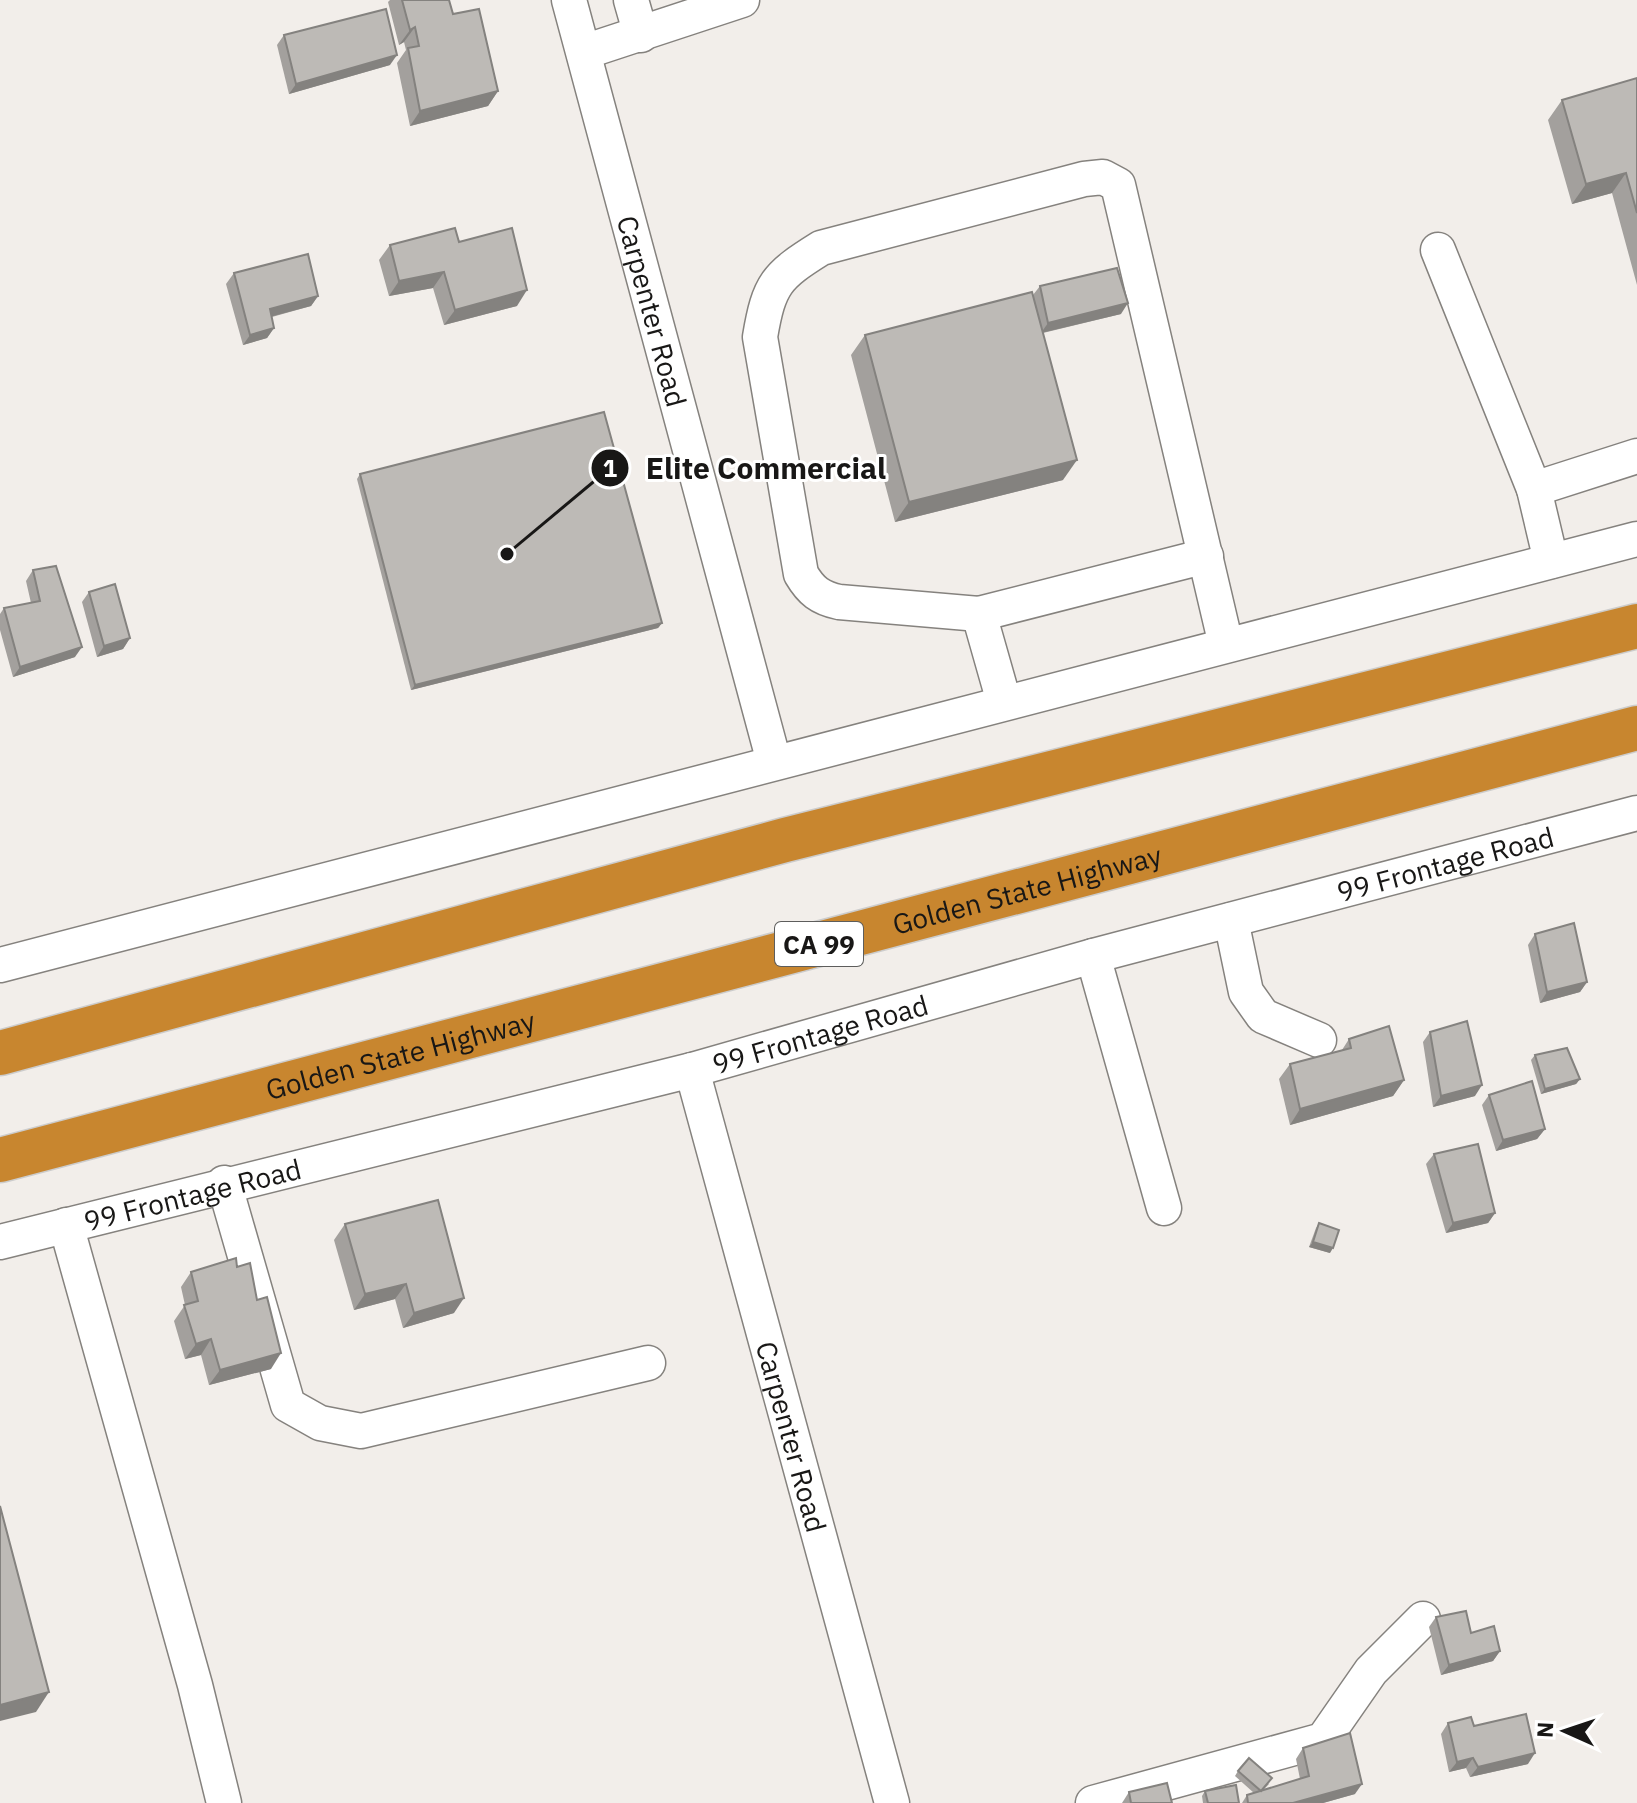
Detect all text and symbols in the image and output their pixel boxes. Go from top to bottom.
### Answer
street label: Carpenter Road [609,211,696,411]
callout: Elite Commercial [590,441,902,495]
text: Elite Commercial [646,448,886,487]
text: 1 [603,452,617,484]
street label: 99 Frontage Road [1333,817,1558,910]
street label: Golden State Highway [888,836,1166,942]
road number: CA 99 [775,922,863,966]
street label: 99 Frontage Road [708,985,932,1082]
street label: Golden State Highway [262,1001,539,1108]
street label: 99 Frontage Road [80,1149,305,1239]
street label: Carpenter Road [748,1337,836,1536]
north arrow [1525,1691,1605,1771]
text: N [1530,1721,1559,1739]

